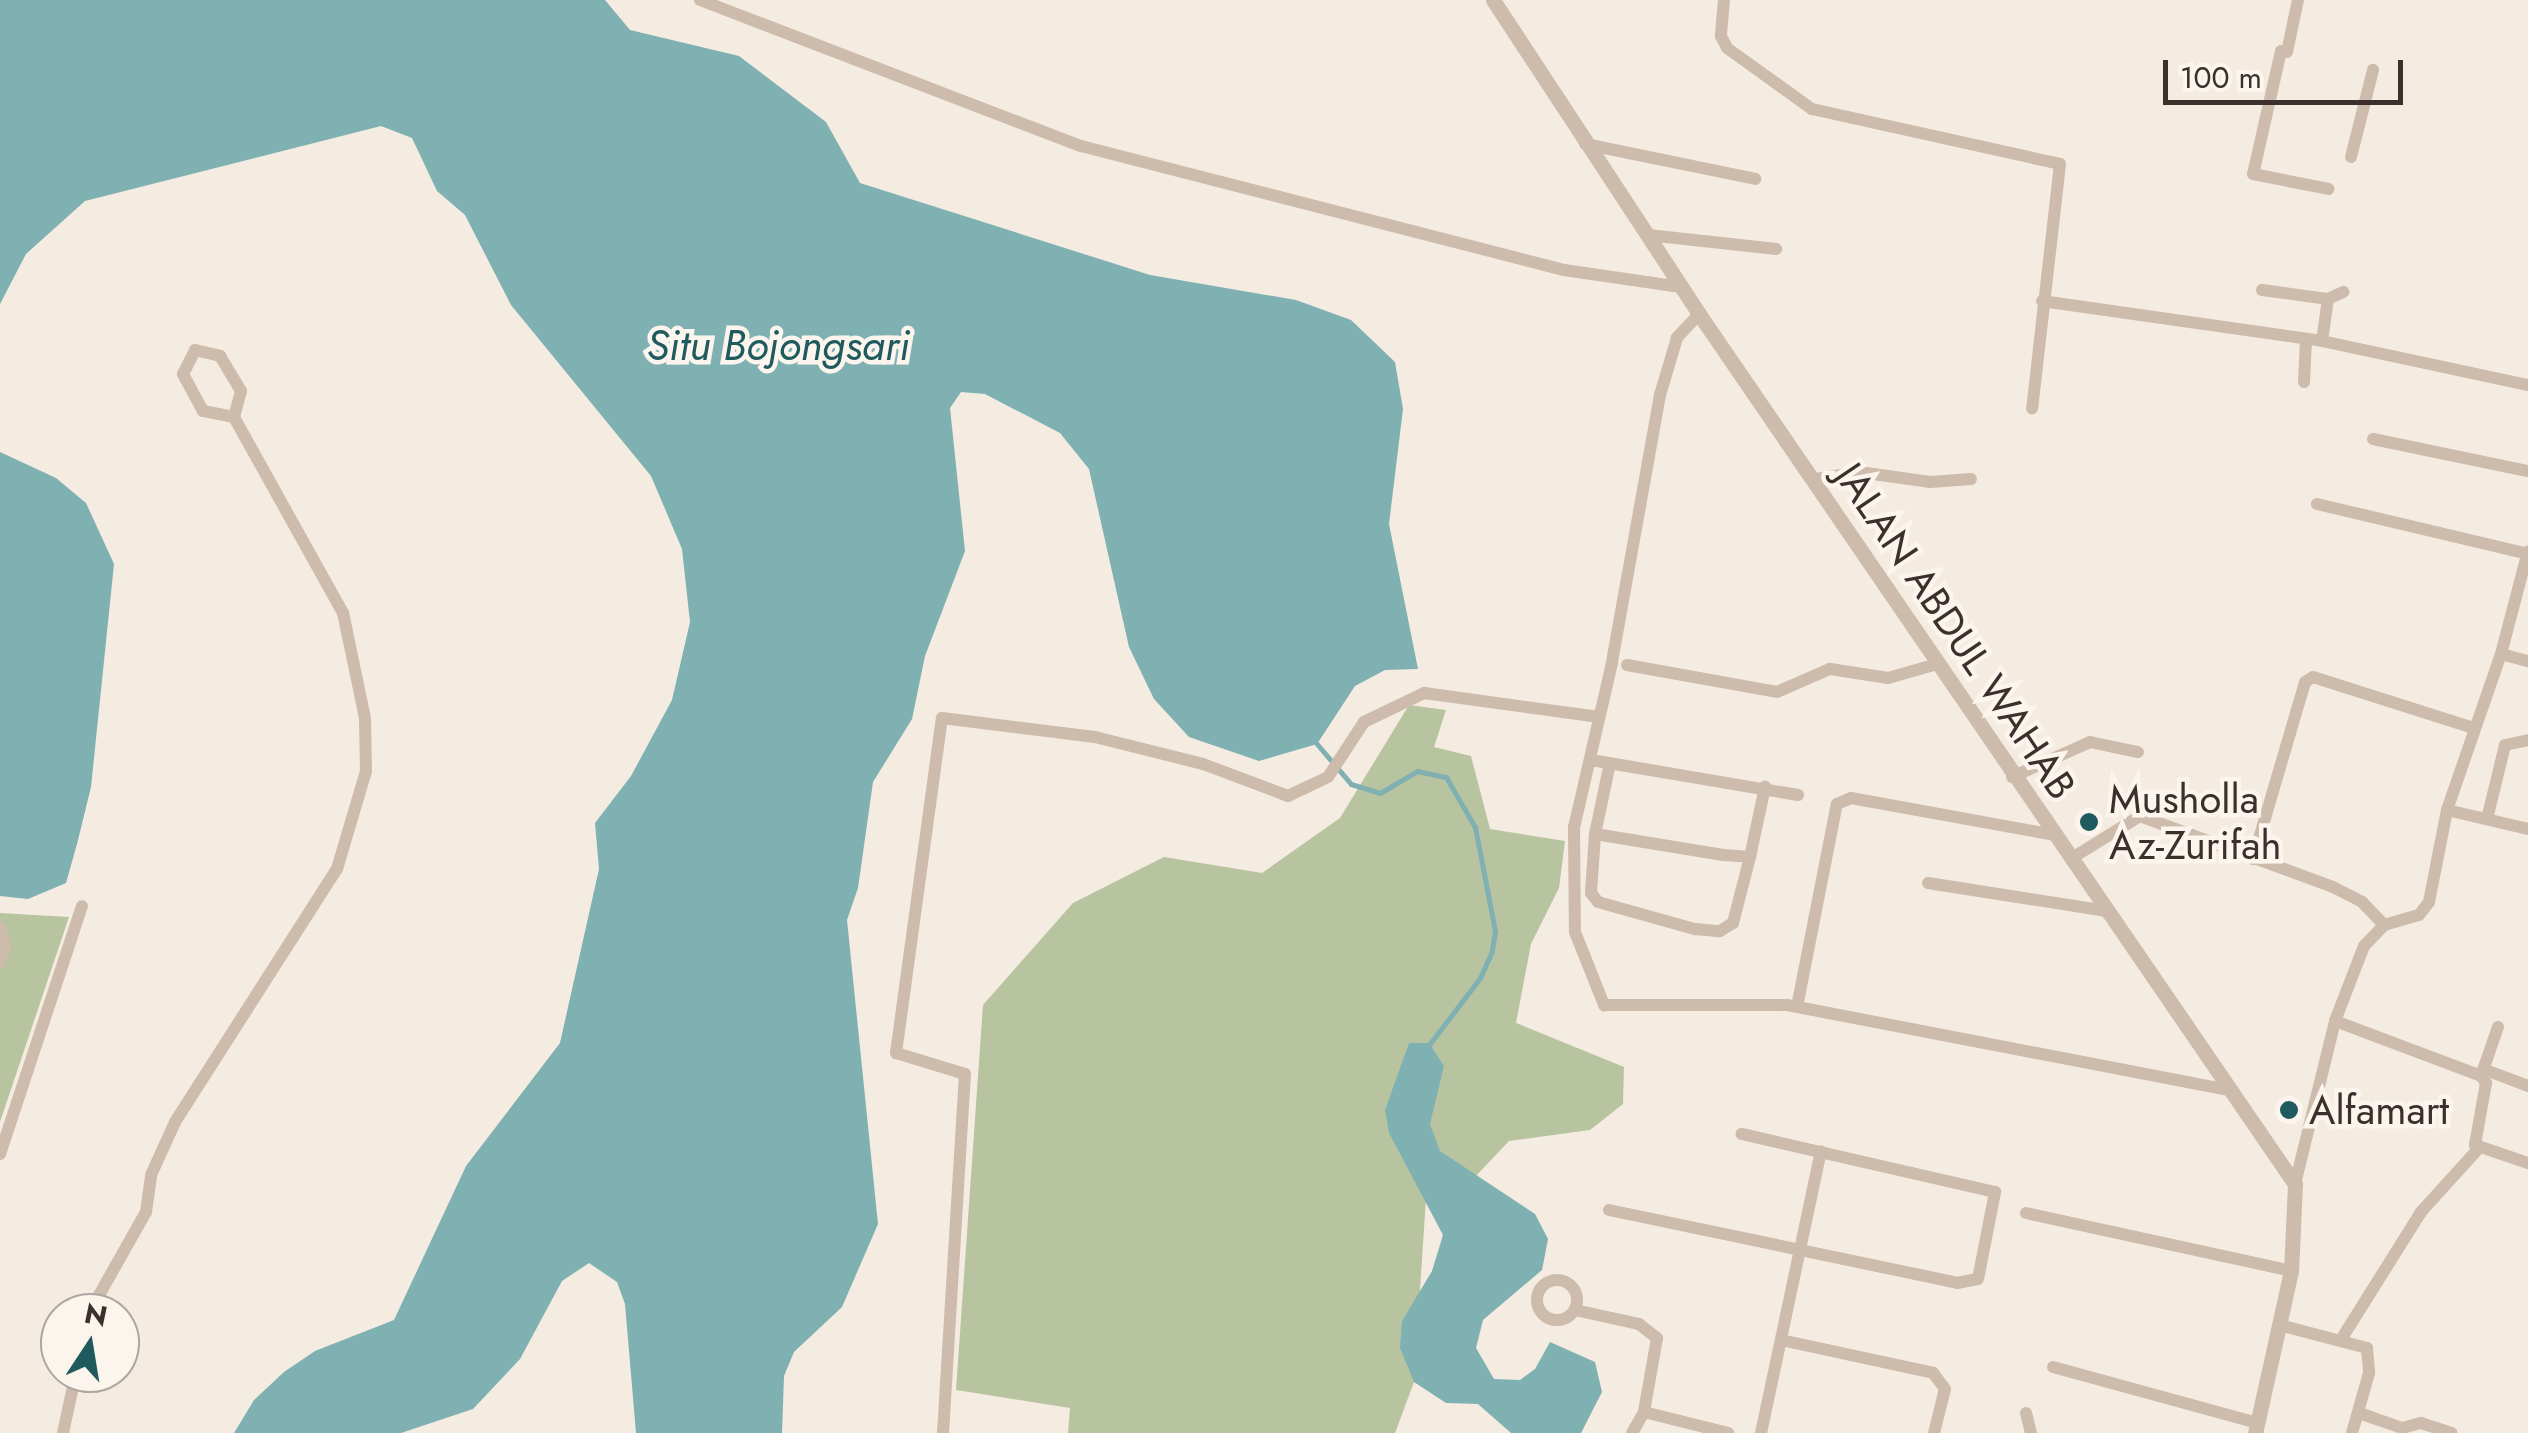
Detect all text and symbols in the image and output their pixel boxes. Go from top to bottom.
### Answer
scale bar [2168,40,2408,102]
text: 100 m [2180,56,2262,99]
water label: Situ Bojongsari [646,321,910,371]
street label: JALAN ABDUL WAHAB [1826,454,2086,808]
place label: Musholla Az-Zurifah [2109,775,2282,869]
marker: Musholla Az-Zurifah [2078,811,2100,833]
place label: Alfamart [2309,1086,2449,1134]
marker: Alfamart [2278,1099,2300,1121]
north arrow [40,1293,140,1393]
text: N [81,1293,111,1337]

